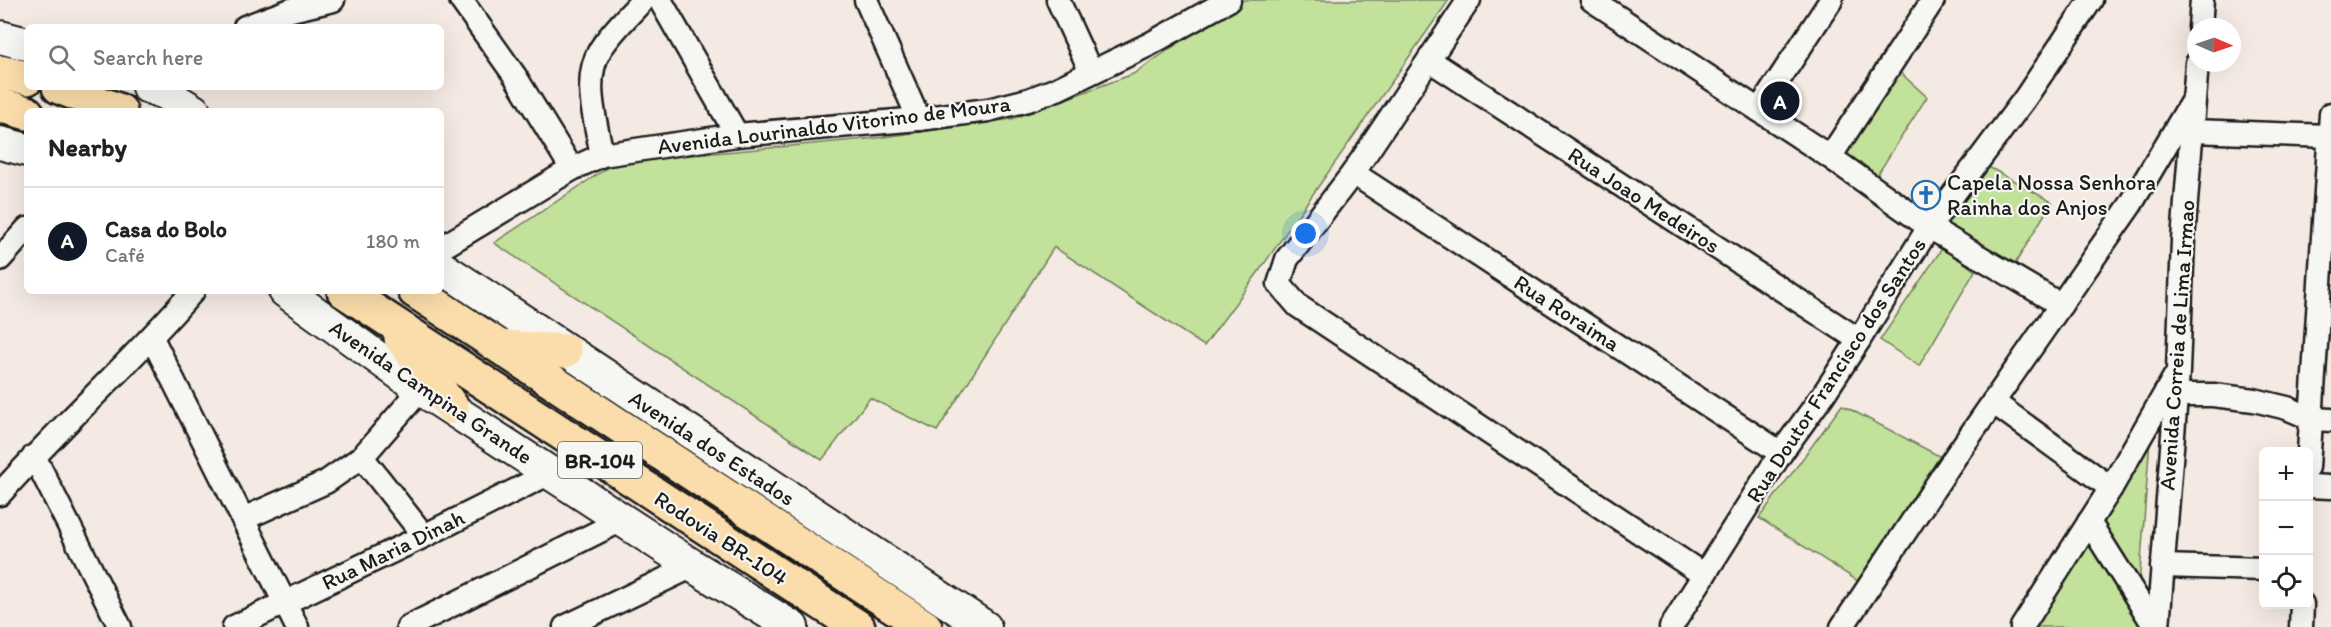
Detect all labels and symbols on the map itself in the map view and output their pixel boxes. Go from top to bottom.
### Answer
north arrow [2187,18,2241,72]
pin: A [1760,78,1800,124]
street label: Avenida Lourinaldo Vitorino de Moura [656,90,1013,160]
street label: Rua Joao Medeiros [1563,141,1725,259]
place label: Capela Nossa Senhora Rainha dos Anjos [1947,169,2156,221]
church icon: Capela Nossa Senhora Rainha dos Anjos [1910,179,1942,211]
street label: Avenida Correia de Lima Irmao [2153,199,2201,491]
your location [1291,219,1320,248]
street label: Rua Doutor Francisco dos Santos [1740,232,1932,508]
street label: Rua Roraima [1509,269,1626,358]
street label: Avenida Campina Grande [324,314,538,470]
street label: Avenida dos Estados [624,384,800,512]
road number: BR-104 [558,442,642,478]
street label: Rodovia BR-104 [649,485,793,591]
street label: Rua Maria Dinah [317,504,469,596]

